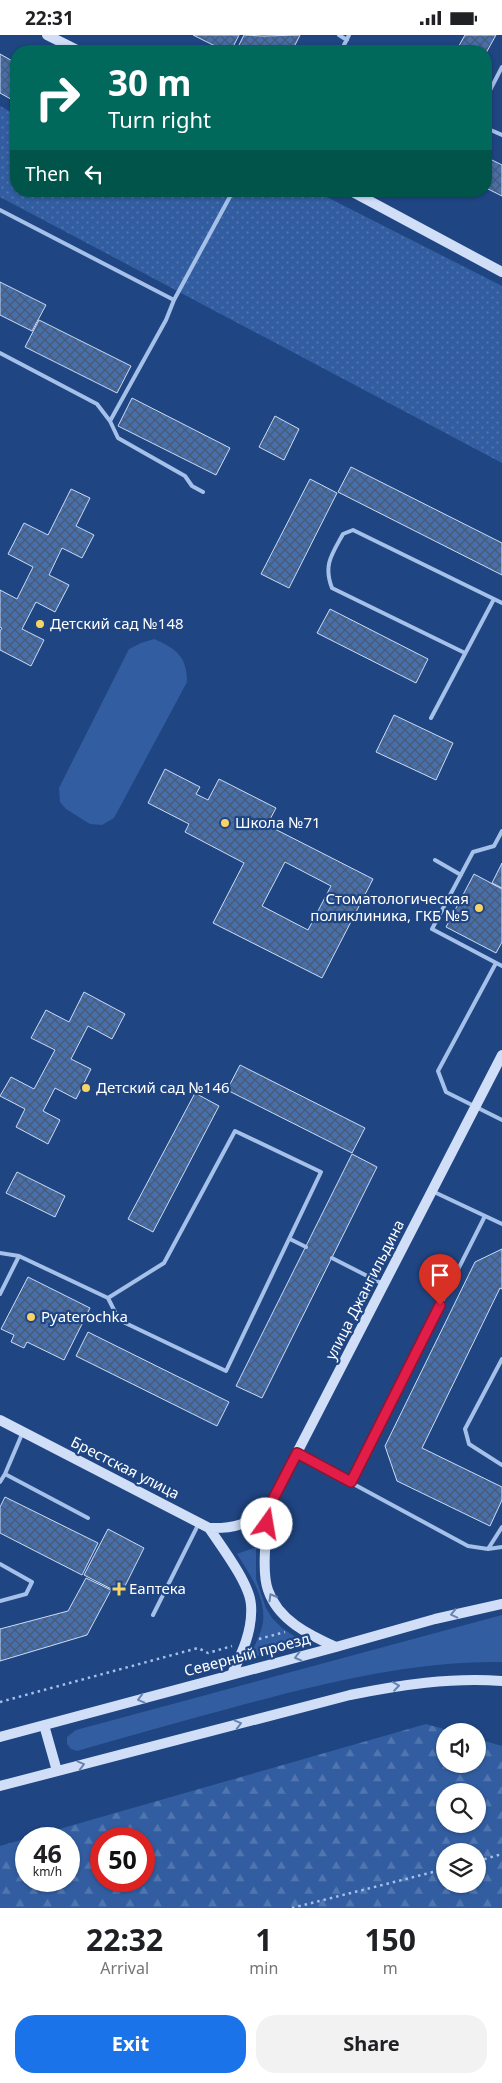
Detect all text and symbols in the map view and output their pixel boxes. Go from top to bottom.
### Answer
text: 22:31 [25,5,74,31]
text: 30 m [108,59,191,106]
icon: right [25,65,90,130]
text: Turn right [108,104,211,134]
icon: left [80,160,108,188]
text: Then [25,161,70,187]
place label: Детский сад №148 [50,613,184,633]
marker: Детский сад №148 [34,618,46,630]
place label: Школа №71 [235,812,321,832]
marker: Школа №71 [219,817,231,829]
place label: Стоматологическая поликлиника, ГКБ №5 [310,888,469,925]
marker: Стоматологическая поликлиника, ГКБ №5 [473,902,485,914]
place label: Детский сад №146 [96,1077,230,1097]
marker: Детский сад №146 [80,1082,92,1094]
street label: улица Джангильдина [320,1216,408,1363]
pin [419,1254,461,1305]
icon: arrive [426,1261,454,1289]
place label: Pyaterochka [41,1306,128,1326]
marker: Pyaterochka [25,1311,37,1323]
street label: Брестская улица [68,1431,183,1503]
position arrow [240,1497,292,1549]
place label: Еаптека [129,1578,186,1598]
marker: Еаптека [113,1583,125,1595]
one-way arrow [268,1593,278,1602]
one-way arrow [450,1608,459,1619]
street label: Северный проезд [182,1628,312,1680]
one-way arrow [293,1651,302,1662]
one-way arrow [392,1681,400,1692]
one-way arrow [137,1693,145,1703]
one-way arrow [234,1719,243,1730]
map controls [436,1723,486,1893]
button: sound [436,1723,486,1773]
one-way arrow [76,1760,84,1770]
button: search [436,1783,486,1833]
speed limit sign: 50 [90,1827,155,1892]
text: 46 [33,1836,62,1870]
button: layers [436,1843,486,1893]
text: km/h [33,1863,62,1880]
text: 22:32 [86,1919,163,1960]
text: 1 [255,1919,272,1960]
text: 150 [364,1919,416,1960]
text: Arrival [100,1957,149,1979]
text: min [249,1957,278,1979]
text: m [383,1957,398,1979]
button: Exit [15,2015,246,2073]
button: Share [256,2015,487,2073]

